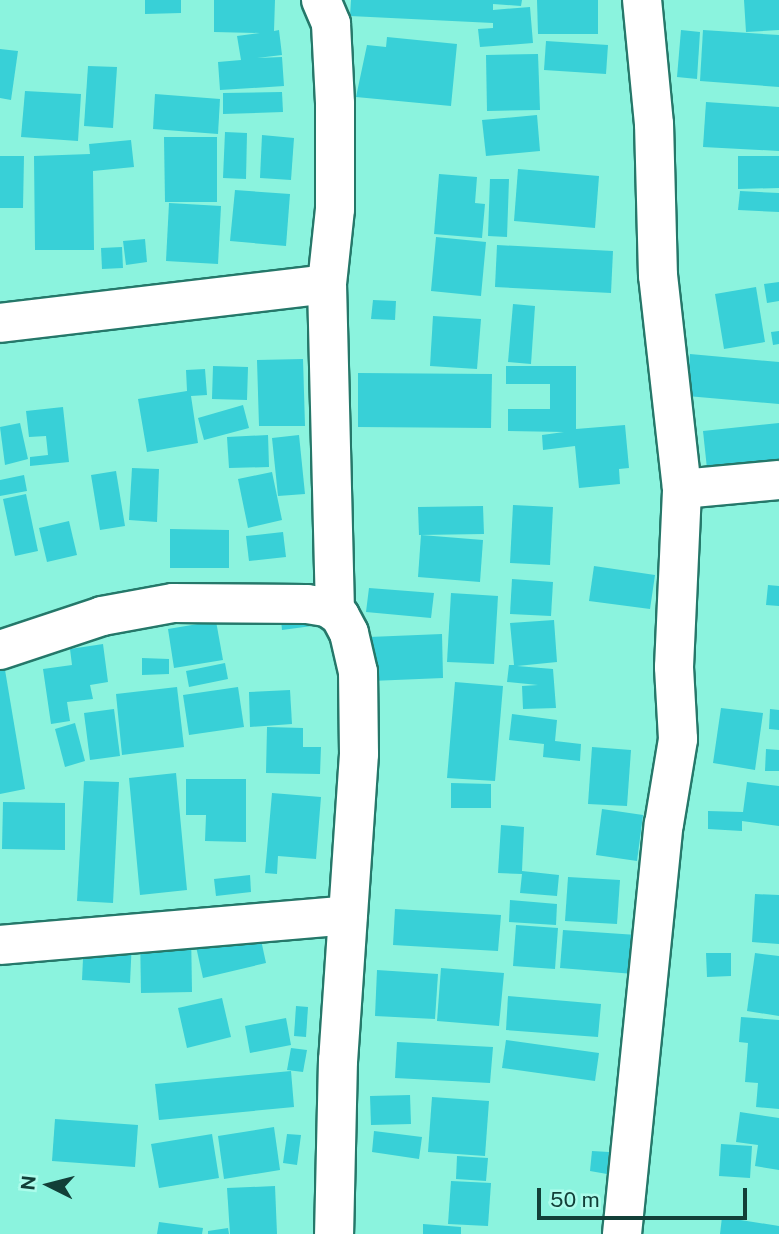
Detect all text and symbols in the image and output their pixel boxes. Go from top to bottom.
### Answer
north arrow [14,1150,84,1220]
text: N [16,1174,40,1191]
scale bar [541,1174,751,1218]
text: 50 m [550,1187,600,1212]

